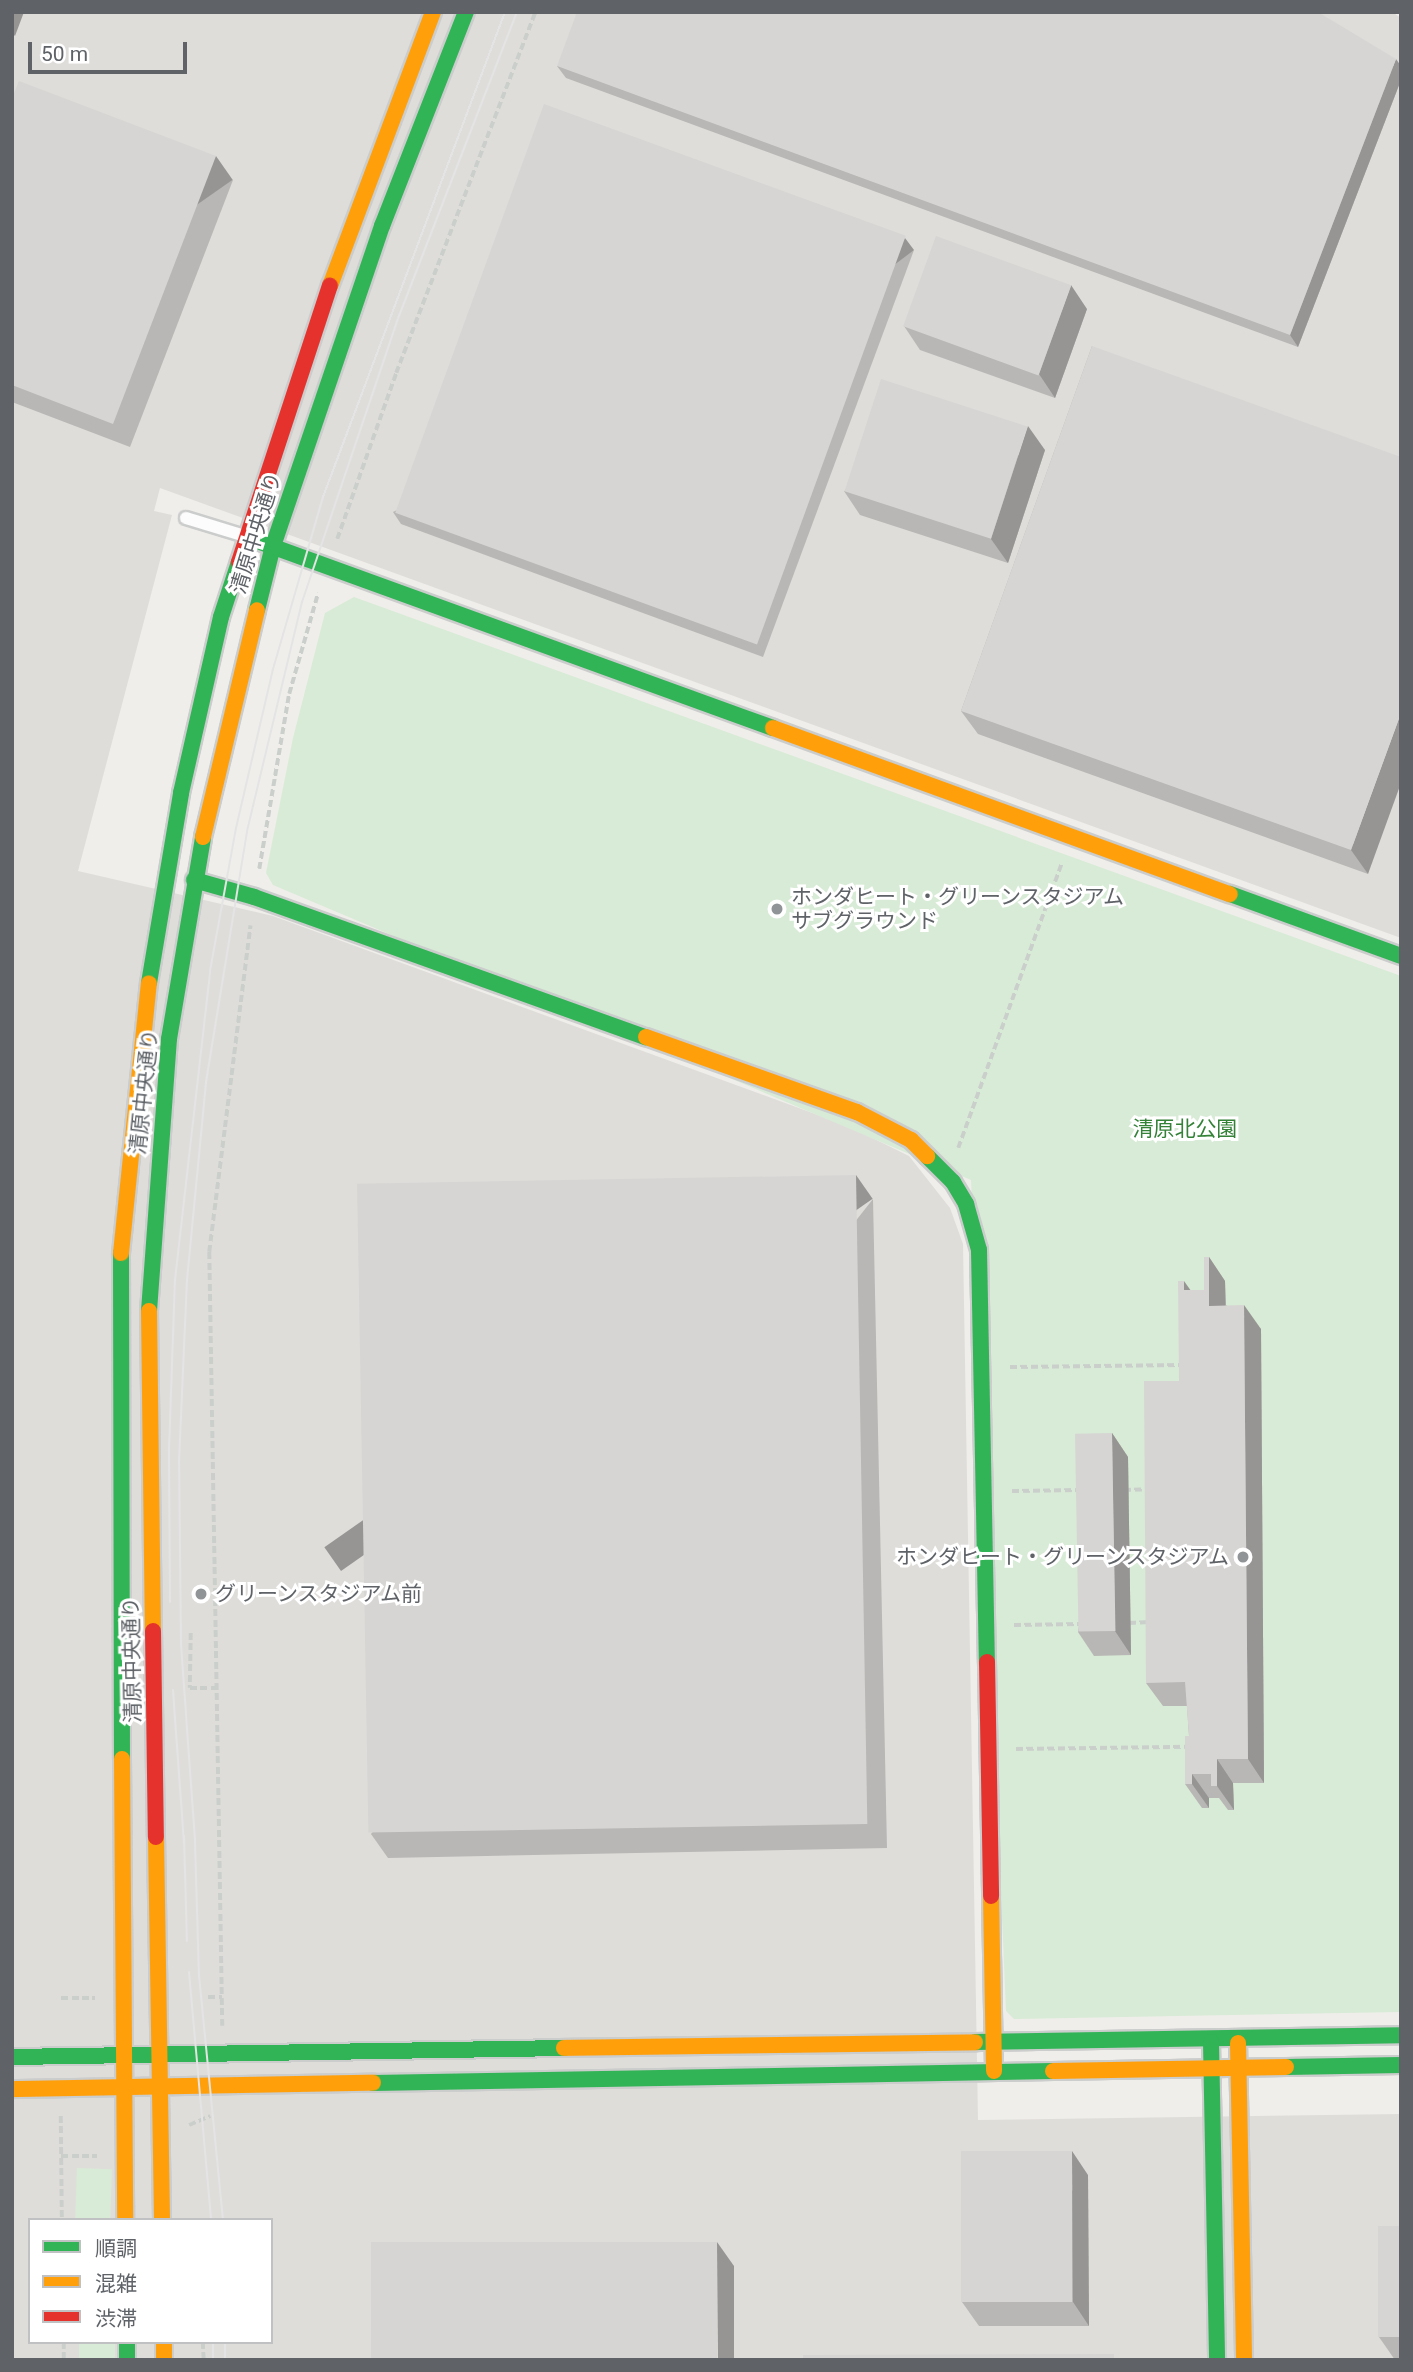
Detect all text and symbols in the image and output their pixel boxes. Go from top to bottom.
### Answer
scale bar [32,28,191,72]
text: 50 m [41,42,88,66]
street label: 清原中央通り [226,469,286,597]
place label: ホンダヒート・グリーンスタジアム サブグラウンド [791,884,1127,934]
marker: ホンダヒート・グリーンスタジアム サブグラウンド [769,901,785,917]
street label: 清原中央通り [125,1028,163,1156]
park label: 清原北公園 [1133,1116,1237,1142]
place label: ホンダヒート・グリーンスタジアム [893,1544,1229,1570]
marker: ホンダヒート・グリーンスタジアム [1235,1549,1251,1565]
place label: グリーンスタジアム前 [215,1581,425,1607]
marker: グリーンスタジアム前 [193,1586,209,1602]
street label: 清原中央通り [118,1597,146,1723]
legend [28,2218,273,2344]
text: 順調 [95,2237,137,2261]
text: 混雑 [95,2272,137,2296]
text: 渋滞 [95,2307,137,2331]

